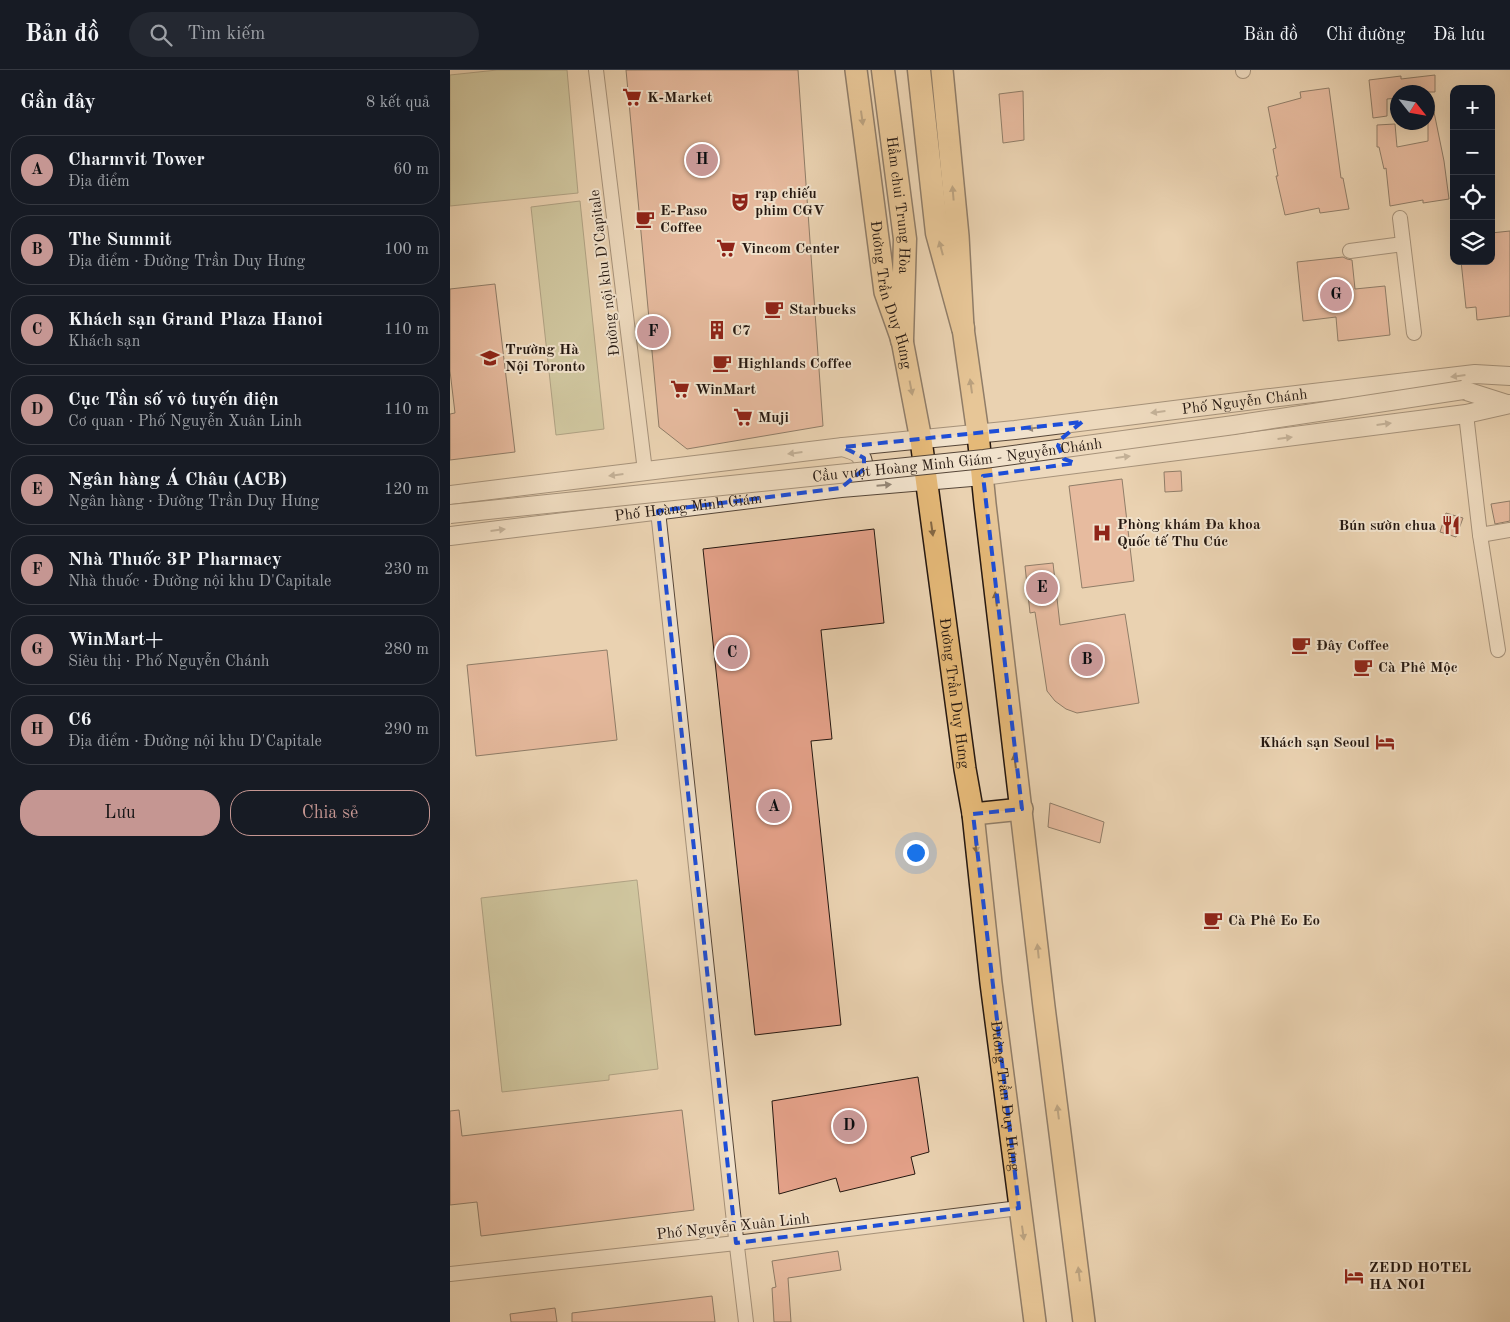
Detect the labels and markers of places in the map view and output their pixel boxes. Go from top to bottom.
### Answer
supermarket icon: K-Market [621,86,643,108]
place label: K-Market [647,91,713,106]
pin: H [686,141,718,179]
place label: rạp chiếu phim CGV [755,186,825,219]
theatre icon: rạp chiếu phim CGV [729,191,751,213]
place label: E-Paso Coffee [660,204,707,236]
cafe icon: E-Paso Coffee [634,208,656,230]
supermarket icon: Vincom Center [715,237,737,259]
place label: Vincom Center [741,242,840,257]
pin: G [1320,276,1352,314]
cafe icon: Starbucks [763,298,785,320]
place label: Starbucks [789,303,856,318]
pin: F [637,313,669,351]
building icon: C7 [706,319,728,341]
place label: C7 [732,324,751,339]
place label: Trường Hà Nội Toronto [505,343,585,375]
school or university icon: Trường Hà Nội Toronto [479,347,501,369]
cafe icon: Highlands Coffee [711,352,733,374]
place label: Highlands Coffee [737,357,852,372]
supermarket icon: WinMart [669,378,691,400]
place label: WinMart [695,383,756,398]
supermarket icon: Muji [732,406,754,428]
place label: Muji [758,411,789,426]
restaurant icon: Bún sườn chua [1440,514,1462,536]
place label: Phòng khám Đa khoa Quốc tế Thu Cúc [1117,518,1261,550]
place label: Bún sườn chua [1338,519,1436,534]
hospital icon: Phòng khám Đa khoa Quốc tế Thu Cúc [1091,522,1113,544]
pin: E [1026,569,1058,607]
pin: C [716,634,748,672]
cafe icon: Đây Coffee [1290,634,1312,656]
place label: Đây Coffee [1316,639,1389,654]
pin: B [1071,641,1103,679]
cafe icon: Cà Phê Mộc [1352,656,1374,678]
place label: Cà Phê Mộc [1378,661,1458,676]
hotel icon: Khách sạn Seoul [1374,731,1396,753]
place label: Khách sạn Seoul [1259,736,1370,751]
pin: A [758,788,790,826]
cafe icon: Cà Phê Eo Eo [1202,909,1224,931]
place label: Cà Phê Eo Eo [1228,914,1320,929]
pin: D [833,1107,865,1145]
place label: ZEDD HOTEL HA NOI [1369,1261,1471,1293]
hotel icon: ZEDD HOTEL HA NOI [1343,1265,1365,1287]

